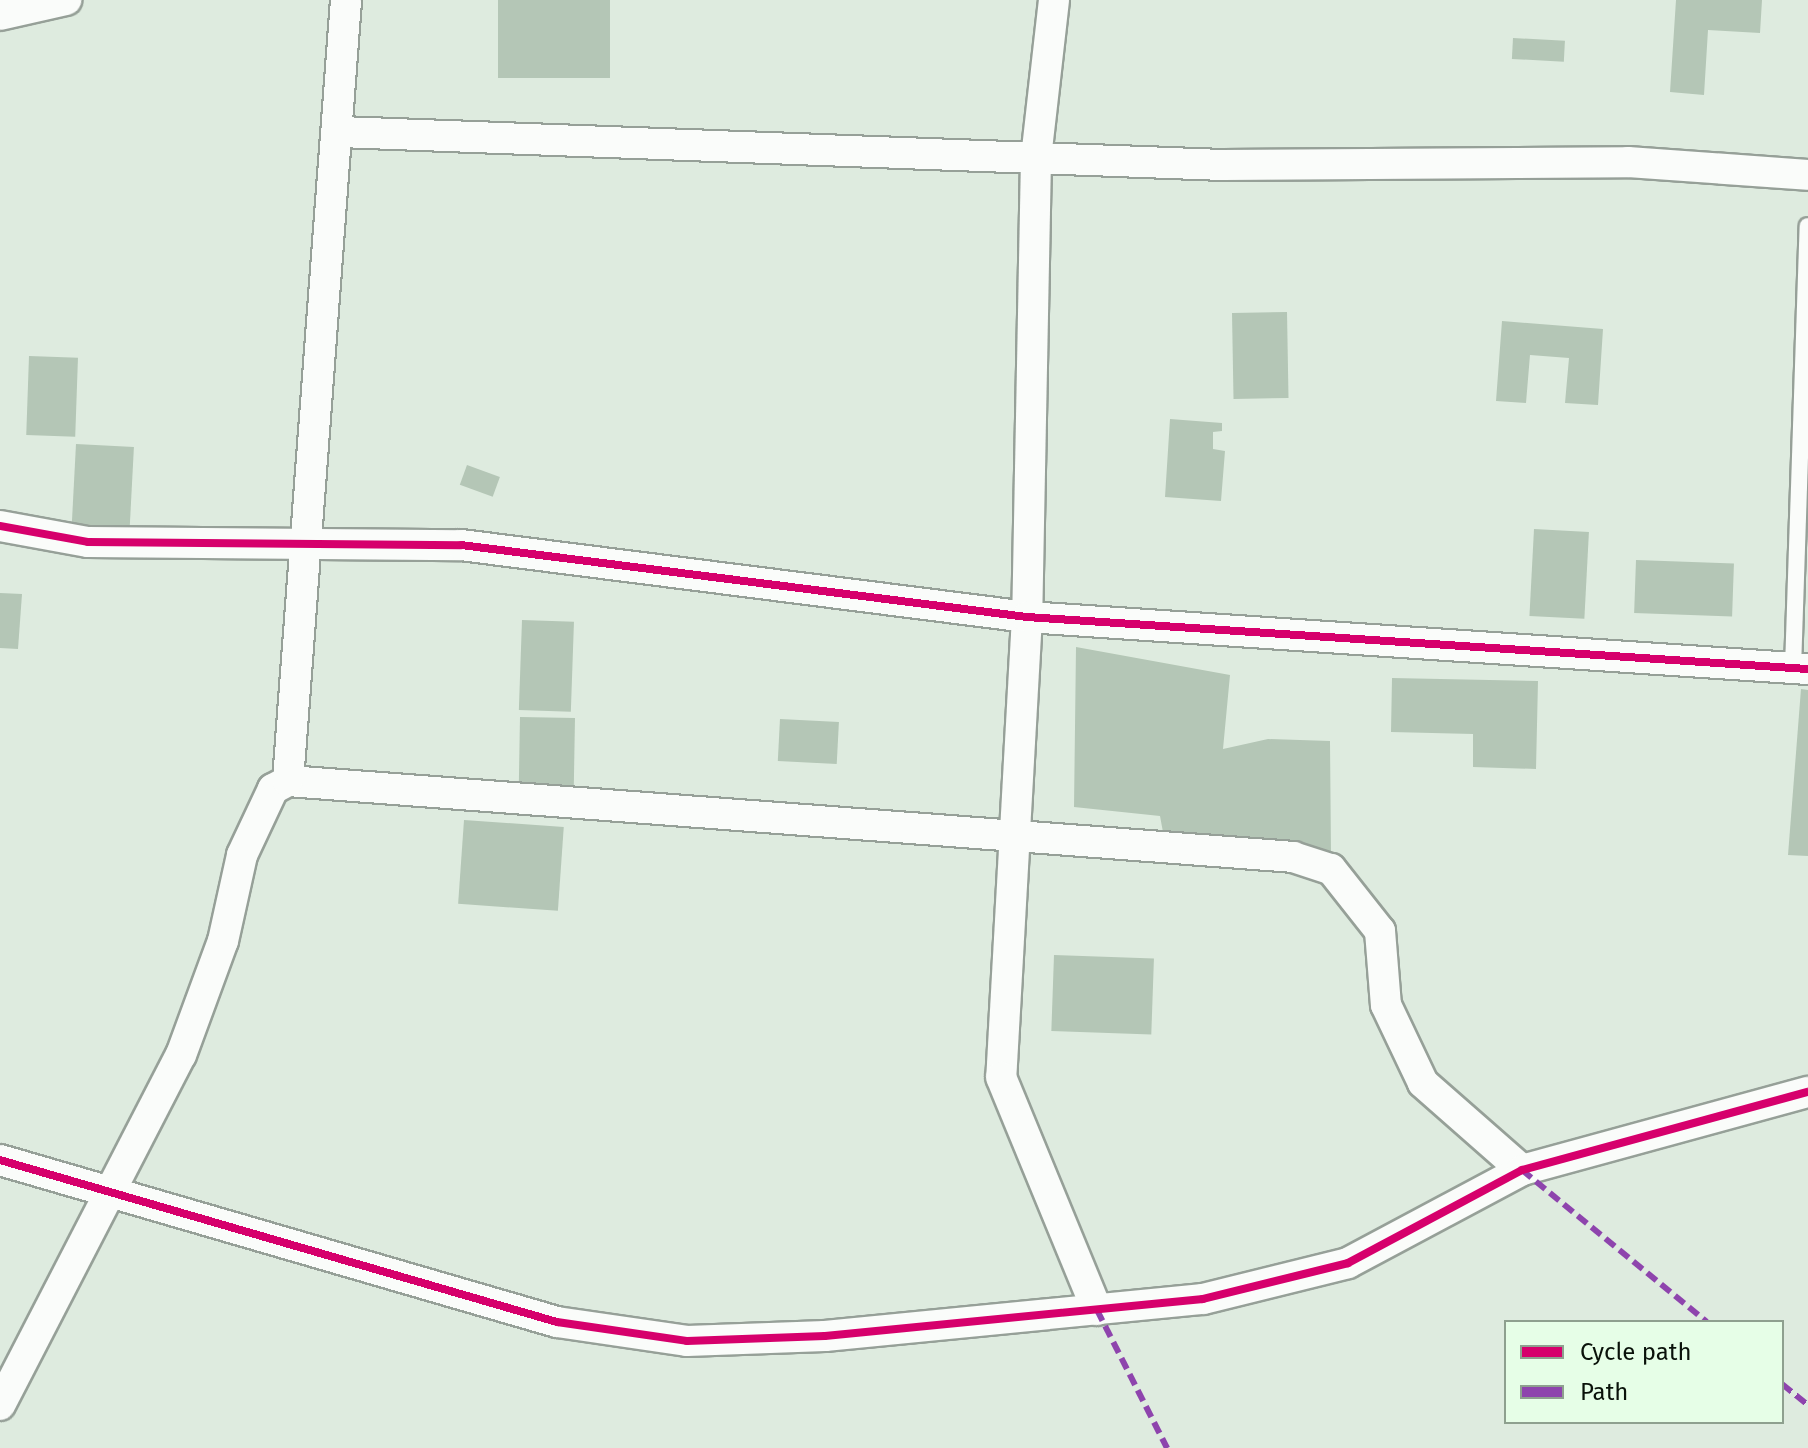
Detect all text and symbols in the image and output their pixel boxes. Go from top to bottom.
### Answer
legend [1504,1320,1784,1424]
text: Cycle path [1580,1338,1692,1366]
text: Path [1580,1378,1628,1406]

